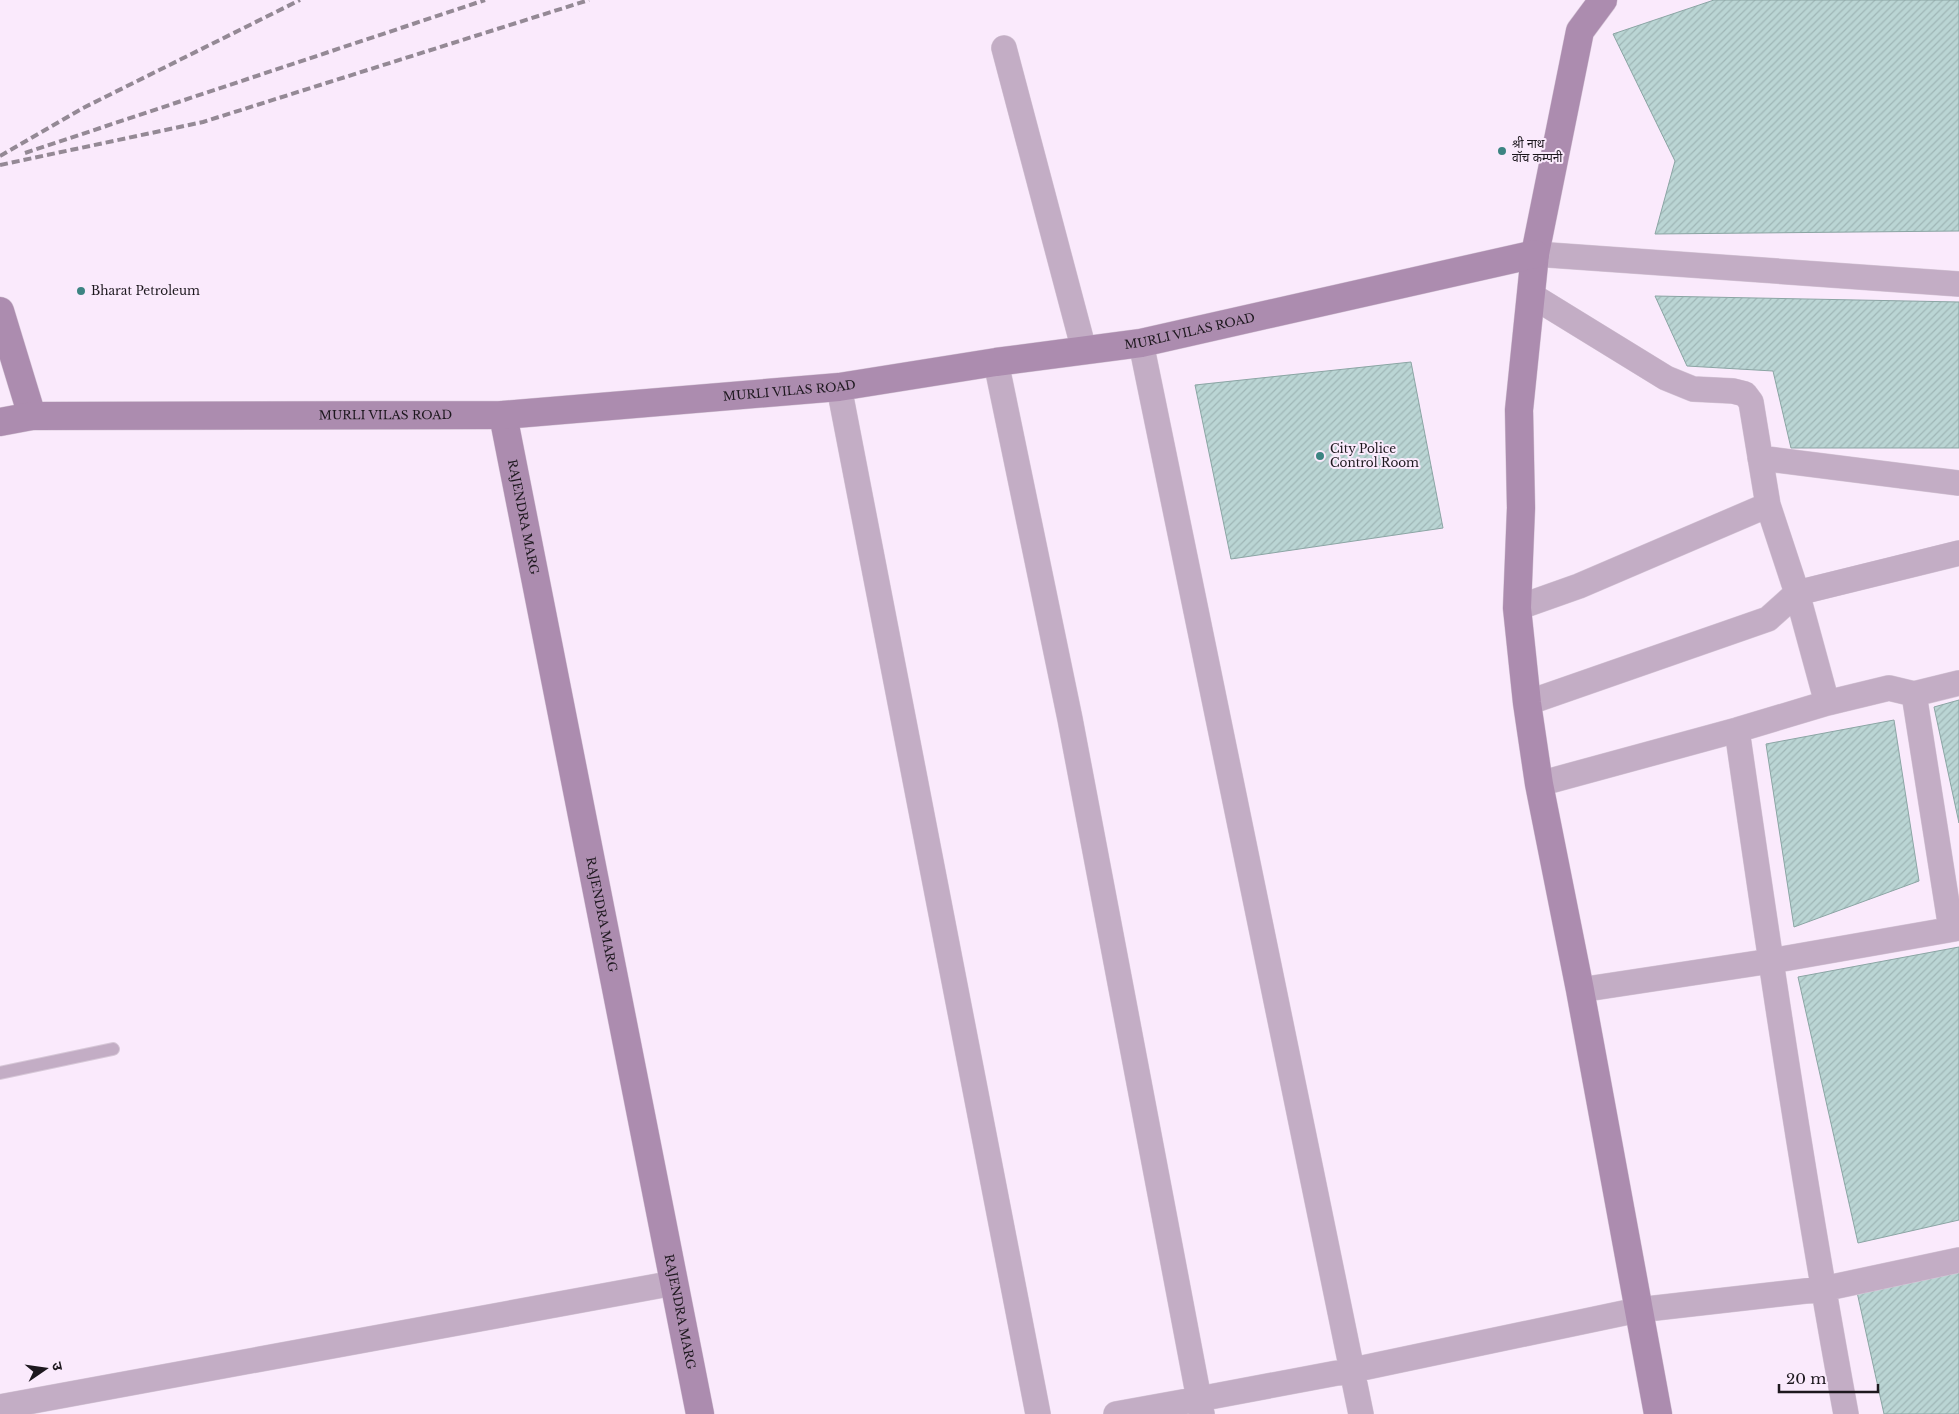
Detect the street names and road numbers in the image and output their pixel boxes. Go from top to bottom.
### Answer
street label: MURLI VILAS ROAD [1124,309,1256,352]
street label: MURLI VILAS ROAD [722,376,857,404]
street label: MURLI VILAS ROAD [319,407,452,422]
street label: RAJENDRA MARG [505,458,542,576]
street label: RAJENDRA MARG [583,855,621,974]
street label: RAJENDRA MARG [662,1253,699,1371]

